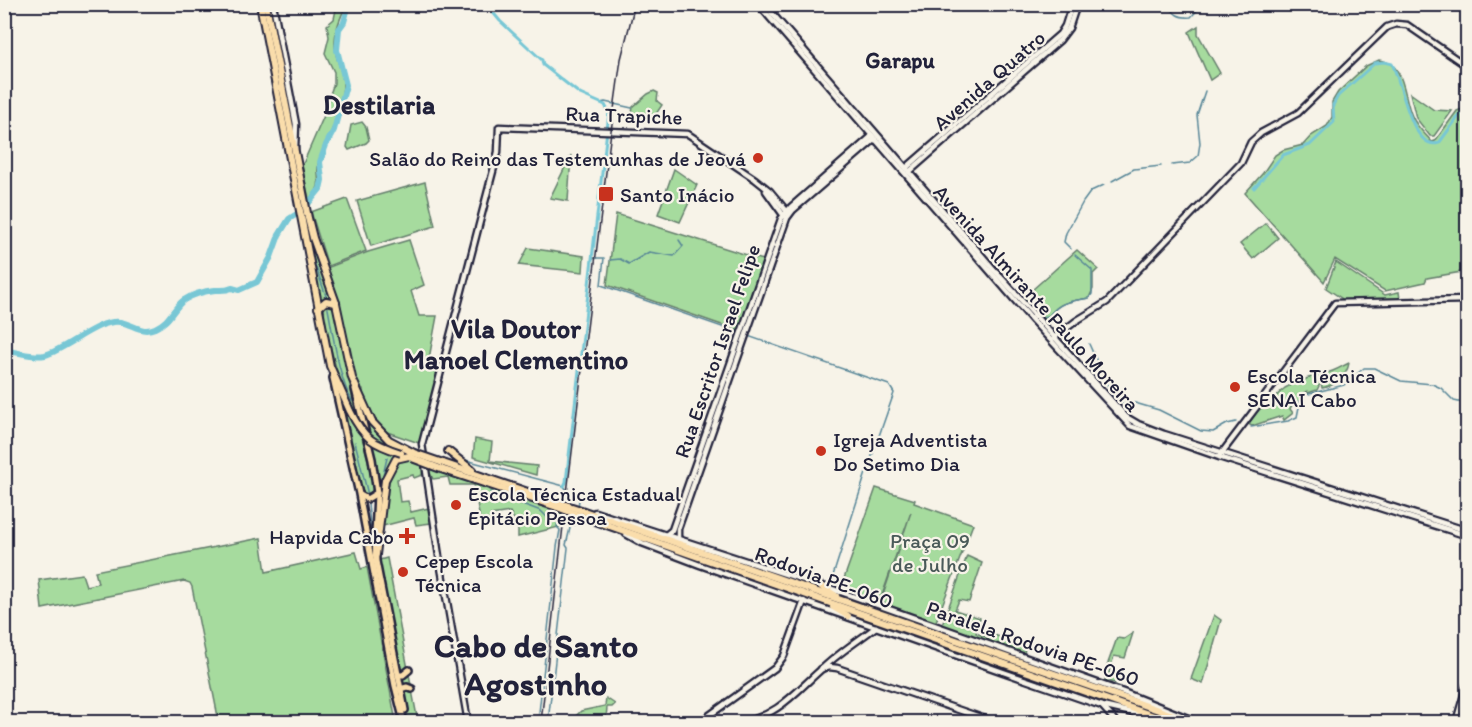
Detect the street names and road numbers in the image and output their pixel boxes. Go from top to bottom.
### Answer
street label: Avenida Quatro [928,25,1050,135]
street label: Rua Trapiche [565,100,683,130]
street label: Avenida Almirante Paulo Moreira [928,179,1146,417]
street label: Rua Escritor Israel Felipe [669,241,765,461]
street label: Rodovia PE-060 [751,540,897,614]
street label: Paralela Rodovia PE-060 [923,595,1143,691]

